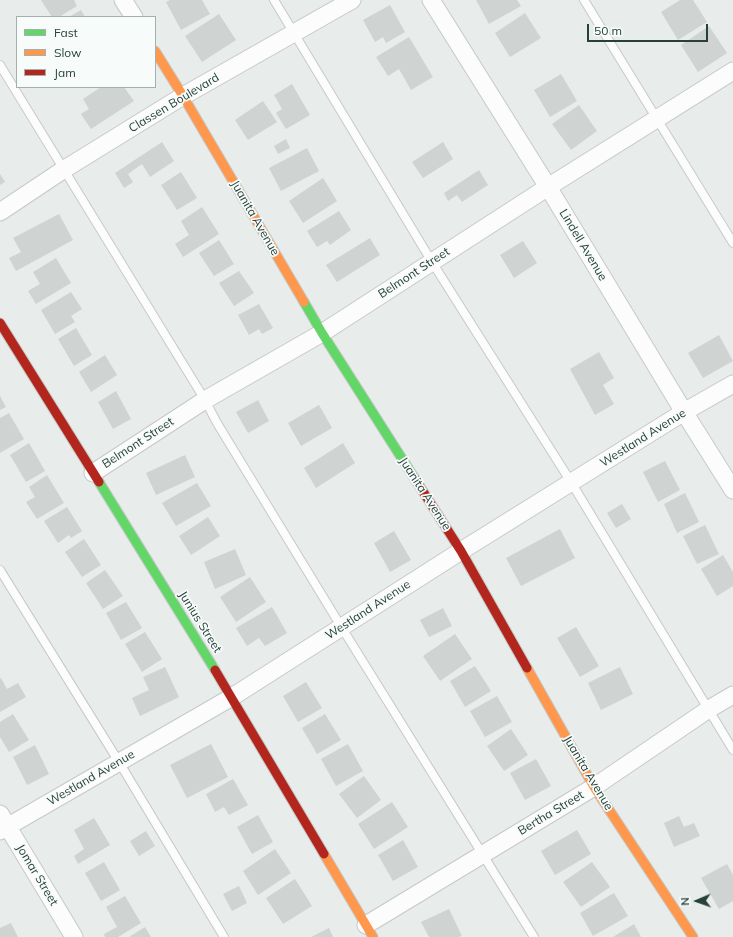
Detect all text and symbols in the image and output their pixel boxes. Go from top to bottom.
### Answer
legend [16,16,156,88]
scale bar [589,16,710,42]
text: 50 m [594,23,622,38]
text: Fast [54,25,78,40]
text: Slow [54,45,82,60]
text: Jam [54,65,76,80]
street label: Classen Boulevard [126,70,222,136]
street label: Juanita Avenue [228,178,282,258]
street label: Lindell Avenue [556,207,610,283]
street label: Belmont Street [375,245,453,301]
street label: Westland Avenue [597,406,689,470]
street label: Belmont Street [99,415,177,471]
street label: Juanita Avenue [396,455,454,533]
street label: Westland Avenue [323,577,413,643]
street label: Junius Street [175,589,225,655]
street label: Juanita Avenue [560,733,616,813]
street label: Westland Avenue [45,747,137,809]
street label: Bertha Street [516,788,586,838]
street label: Jomar Street [13,842,61,908]
north arrow [677,881,717,921]
text: N [678,897,692,906]

